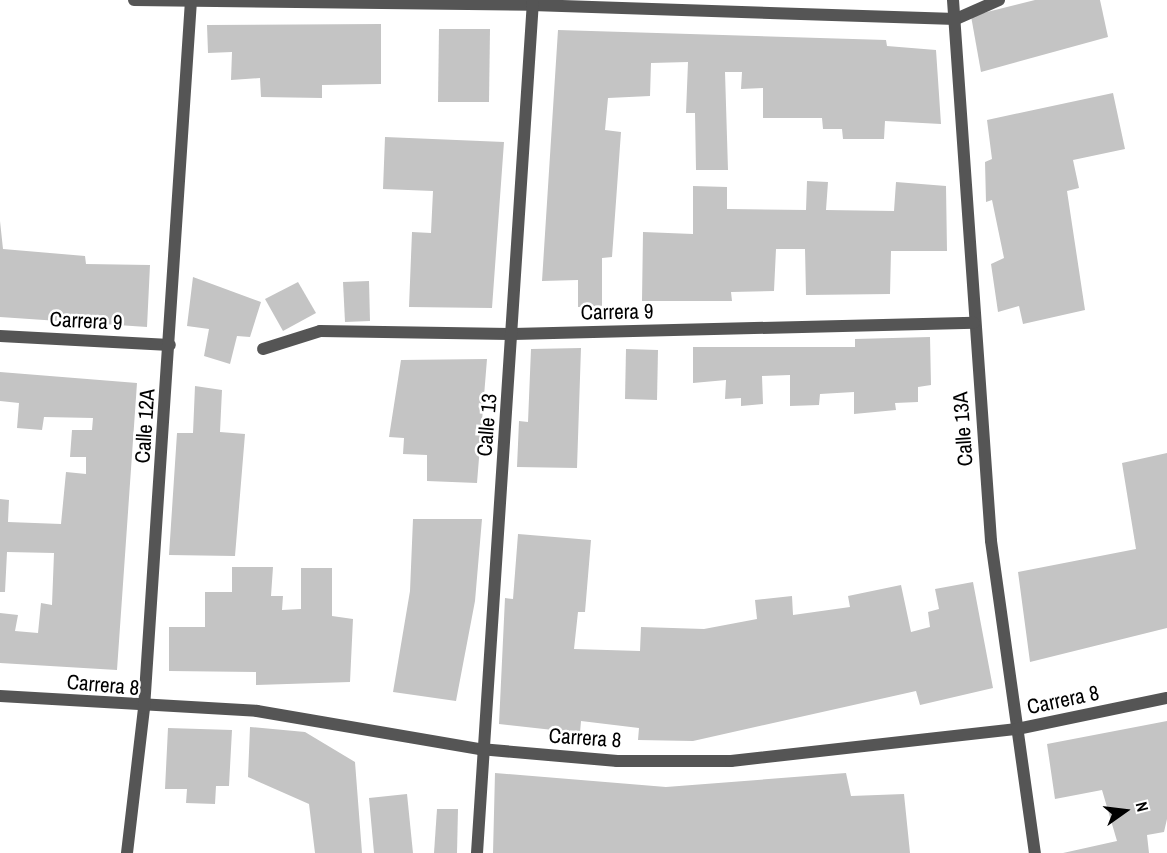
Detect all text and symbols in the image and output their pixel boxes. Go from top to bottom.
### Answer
street label: Carrera 9 [580,299,654,325]
street label: Carrera 9 [49,307,123,335]
street label: Calle 12A [130,388,160,464]
street label: Calle 13A [948,391,978,467]
street label: Calle 13 [472,392,502,458]
street label: Carrera 8 [66,669,140,701]
street label: Carrera 8 [1025,680,1101,720]
street label: Carrera 8 [548,723,622,753]
north arrow [1095,781,1155,841]
text: N [1131,799,1154,814]

